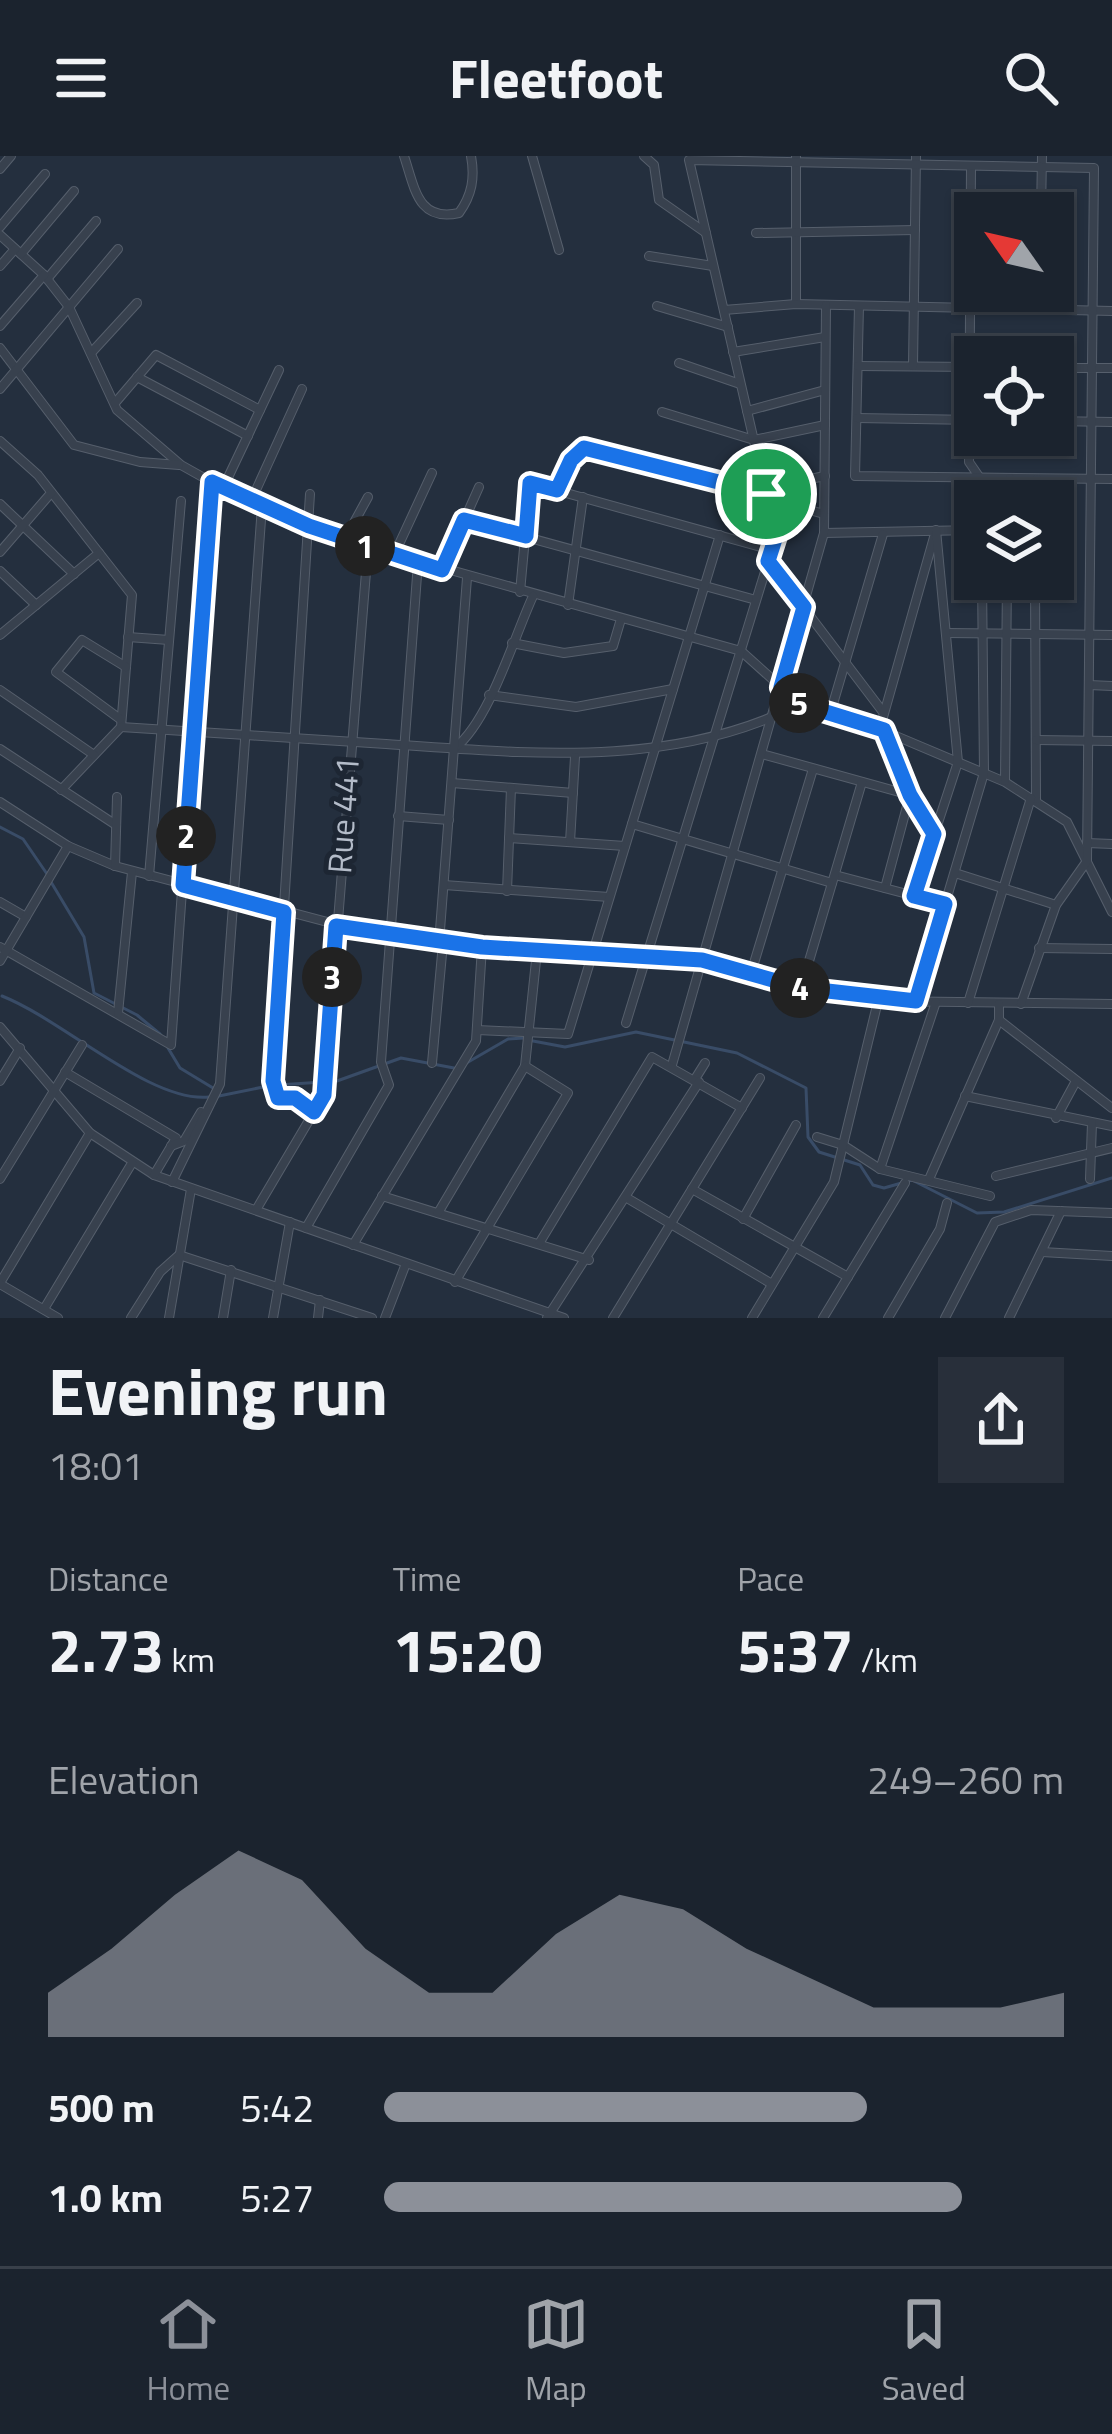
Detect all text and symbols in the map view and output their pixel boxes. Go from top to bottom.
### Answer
text: Fleetfoot [449,37,663,119]
icon: menu [48,45,114,111]
icon: search [998,45,1064,111]
north arrow [954,192,1074,312]
map controls [954,192,1074,600]
button: locate [954,336,1074,456]
pin [715,443,817,545]
icon: arrive [733,461,799,527]
button: layers [954,480,1074,600]
pin: 1 [335,516,395,576]
text: 1 [356,521,374,571]
pin: 5 [769,673,829,733]
text: 5 [790,678,808,728]
street label: Rue 441 [314,755,372,875]
pin: 2 [156,806,216,866]
text: 2 [177,811,195,861]
pin: 3 [302,947,362,1007]
text: 3 [323,952,341,1002]
pin: 4 [770,958,830,1018]
text: 4 [791,963,809,1013]
text: Evening run [48,1340,388,1441]
button: share [938,1357,1064,1483]
text: 18:01 [48,1436,144,1495]
text: Distance [48,1554,169,1604]
text: Time [393,1554,462,1604]
text: Pace [737,1554,804,1604]
text: 2.73 [48,1604,164,1695]
text: 15:20 [393,1604,542,1695]
text: 5:37 [737,1604,854,1695]
text: km [164,1635,215,1685]
text: /km [854,1635,918,1685]
text: Elevation [48,1750,200,1809]
text: 249–260 m [867,1750,1064,1809]
text: 500 m [48,2078,155,2137]
text: 5:42 [240,2078,314,2137]
text: 1.0 km [48,2168,163,2227]
text: 5:27 [240,2168,314,2227]
tab: Home [146,2291,230,2413]
tab: Map [523,2291,589,2413]
tab: Saved [882,2291,966,2413]

